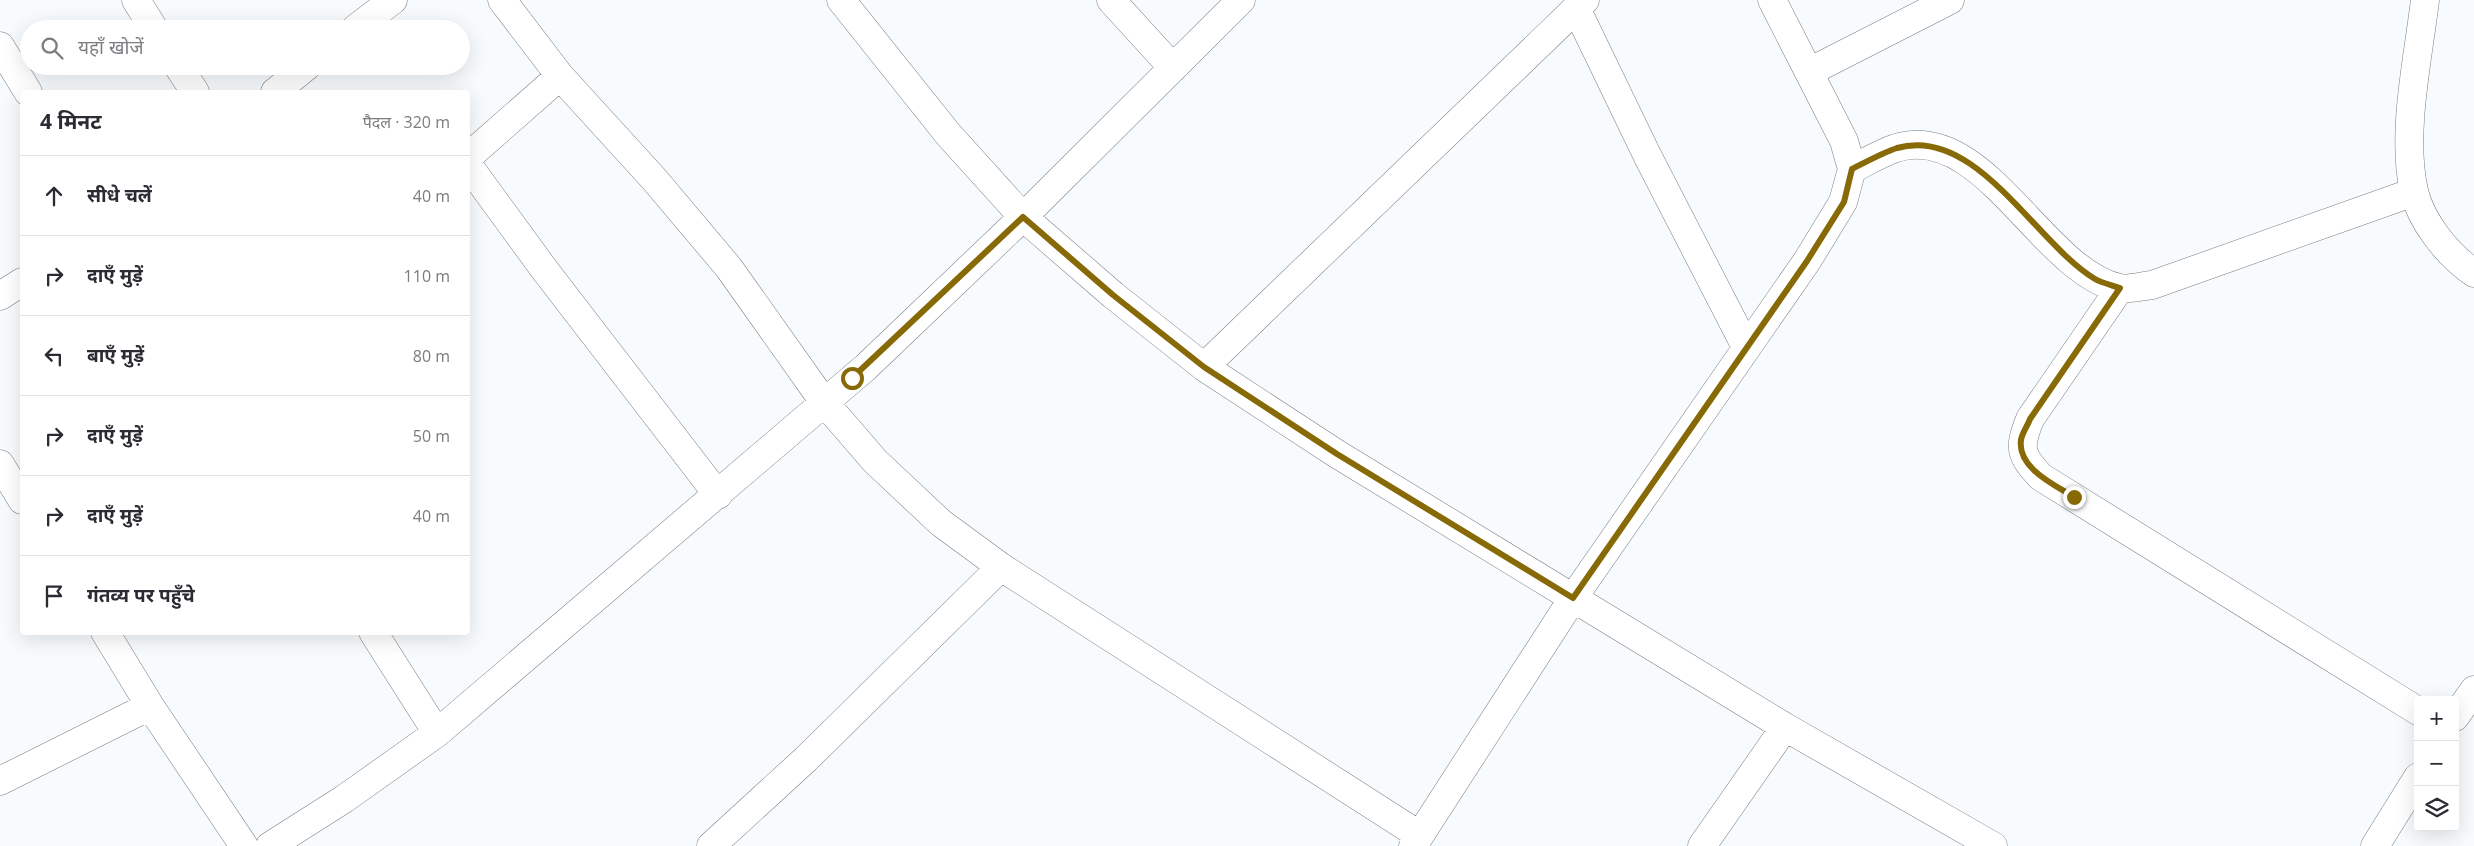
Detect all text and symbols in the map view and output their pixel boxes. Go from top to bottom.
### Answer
search box [20,20,470,75]
icon: search [38,34,66,62]
text: यहाँ खोजें [78,34,144,60]
text: 4 मिनट [40,107,102,135]
text: पैदल · 320 m [363,111,450,133]
icon: ahead [40,182,68,210]
text: सीधे चलें [87,182,152,208]
text: 40 m [413,185,450,207]
icon: right [40,262,68,290]
text: दाएँ मुड़ें [87,262,143,288]
text: 110 m [404,265,450,287]
icon: left [40,342,68,370]
text: बाएँ मुड़ें [87,342,144,368]
text: 80 m [413,345,450,367]
route start [841,367,864,390]
icon: right [40,422,68,450]
text: दाएँ मुड़ें [87,422,143,448]
text: 50 m [413,425,450,447]
route end [2063,486,2086,509]
icon: right [40,502,68,530]
text: दाएँ मुड़ें [87,502,143,528]
text: 40 m [413,505,450,527]
icon: arrive [40,582,68,610]
text: गंतव्य पर पहुँचे [87,582,195,608]
map controls [2414,696,2459,831]
button: + [2414,696,2459,741]
button: − [2414,741,2459,786]
button: layers [2414,786,2459,831]

